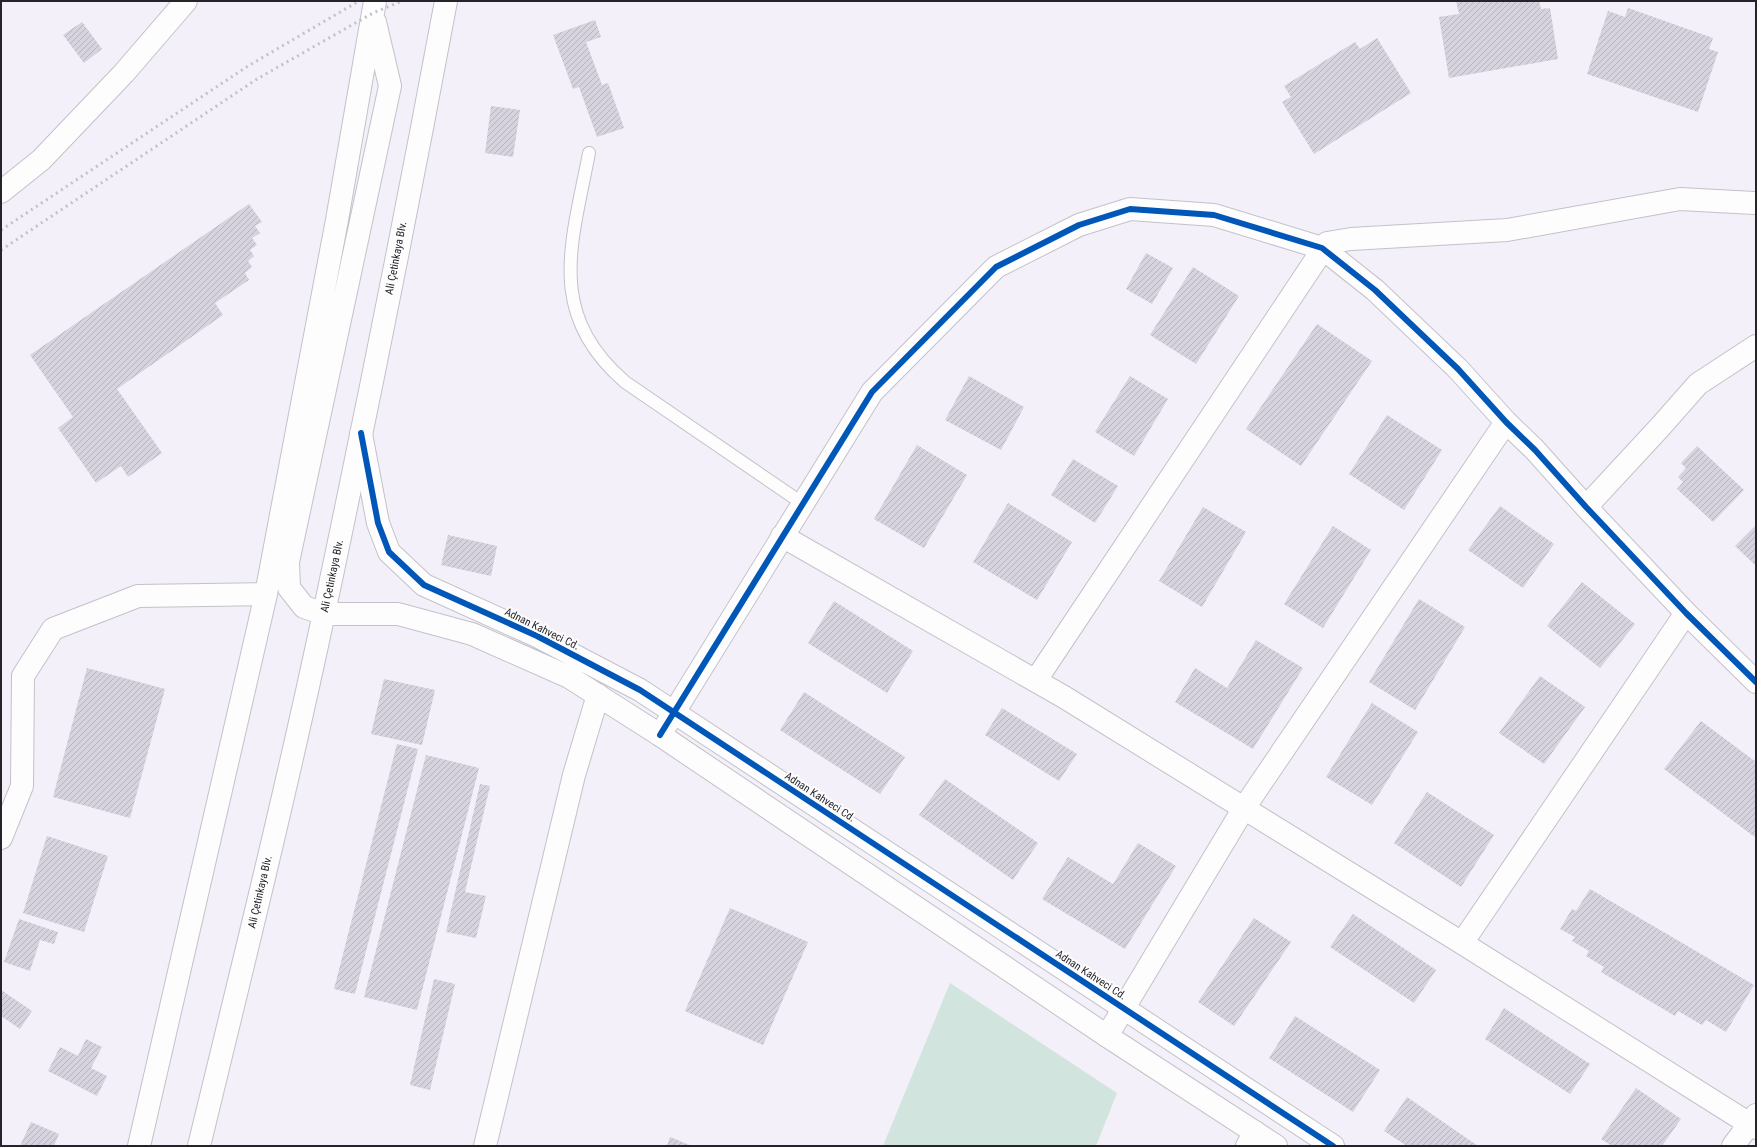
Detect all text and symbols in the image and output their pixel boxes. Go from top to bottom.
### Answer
street label: Ali Çetinkaya Blv. [383,220,409,296]
street label: Ali Çetinkaya Blv. [318,538,346,614]
street label: Adnan Kahveci Cd. [503,605,581,653]
street label: Adnan Kahveci Cd. [782,769,858,825]
street label: Ali Çetinkaya Blv. [245,854,275,930]
street label: Adnan Kahveci Cd. [1053,947,1129,1003]

